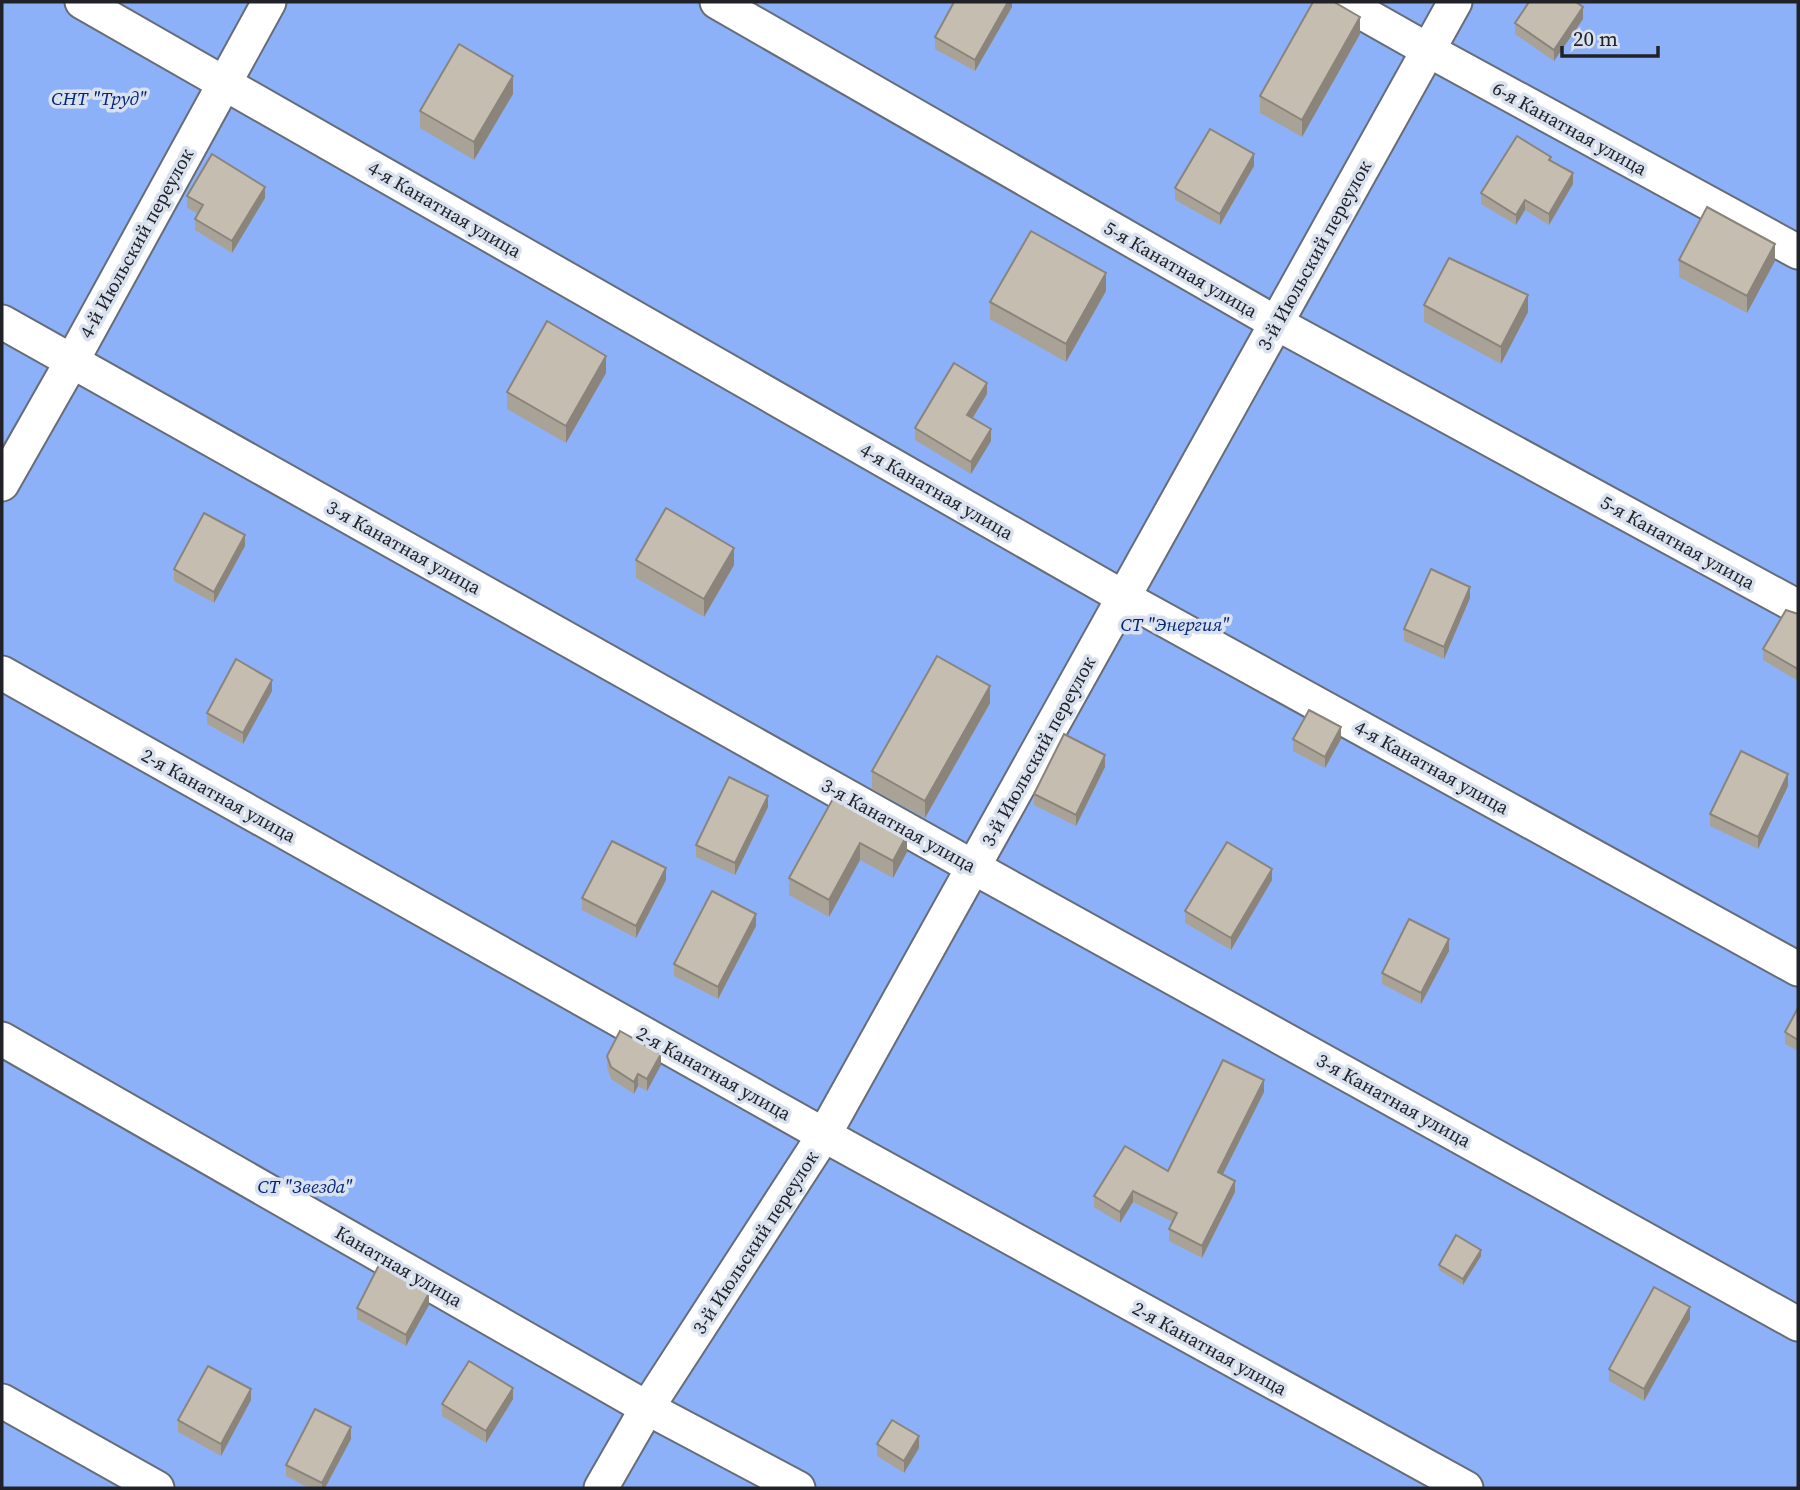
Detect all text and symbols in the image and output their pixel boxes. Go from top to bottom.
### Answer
scale bar [1562,14,1658,58]
text: 20 m [1573,24,1618,53]
street label: 6-я Канатная улица [1488,75,1652,181]
park label: СНТ "Труд" [51,85,147,111]
street label: 4-й Июльский переулок [73,143,199,343]
street label: 4-я Канатная улица [364,154,527,264]
street label: 3-й Июльский переулок [1251,155,1377,355]
street label: 5-я Канатная улица [1100,214,1263,324]
street label: 4-я Канатная улица [856,436,1019,546]
street label: 5-я Канатная улица [1596,489,1760,595]
street label: 3-я Канатная улица [322,494,486,600]
park label: СТ "Энергия" [1120,611,1230,637]
street label: 3-й Июльский переулок [975,651,1101,851]
street label: 4-я Канатная улица [1350,714,1514,820]
street label: 2-я Канатная улица [137,742,301,848]
street label: 3-я Канатная улица [817,772,981,878]
street label: 2-я Канатная улица [632,1020,796,1126]
street label: 3-я Канатная улица [1312,1047,1476,1153]
street label: 3-й Июльский переулок [686,1145,824,1339]
park label: СТ "Звезда" [257,1173,353,1199]
street label: Канатная улица [331,1219,468,1313]
street label: 2-я Канатная улица [1128,1295,1292,1401]

